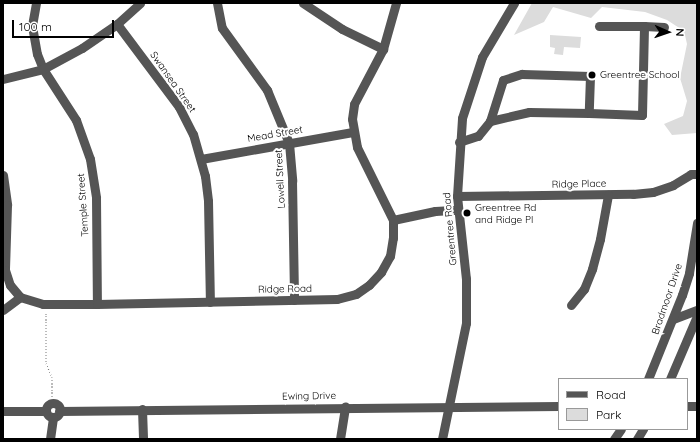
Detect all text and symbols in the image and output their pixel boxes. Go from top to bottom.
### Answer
scale bar [14,12,116,38]
north arrow [648,12,688,52]
text: 100 m [19,19,52,34]
text: N [673,28,687,37]
street label: Swansea Street [148,49,198,115]
place label: Greentree School [600,69,680,81]
marker: Greentree School [587,70,597,80]
street label: Mead Street [246,123,304,145]
street label: Lowell Street [272,149,288,209]
street label: Temple Street [75,173,91,237]
street label: Ridge Place [552,178,606,190]
street label: Greentree Road [441,192,459,266]
place label: Greentree Rd and Ridge Pl [475,201,536,224]
marker: Greentree Rd and Ridge Pl [462,208,472,218]
street label: Bradmoor Drive [649,262,685,336]
street label: Ridge Road [258,283,312,295]
legend [558,378,688,430]
text: Road [596,387,626,402]
street label: Ewing Drive [282,390,336,402]
text: Park [596,407,621,422]

